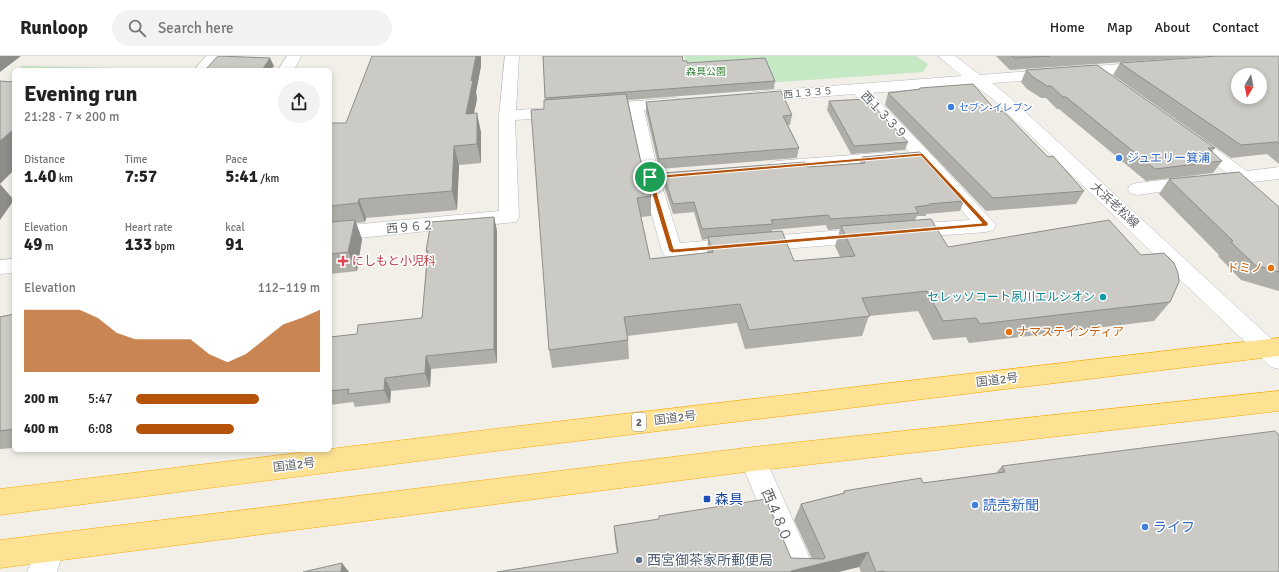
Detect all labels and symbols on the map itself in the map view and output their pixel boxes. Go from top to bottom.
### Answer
park label: 森具公園 [686,66,726,78]
north arrow [1231,68,1267,104]
street label: 西１３３５ [783,85,834,101]
street label: 西１３３９ [857,89,910,142]
marker: セブン-イレブン [946,102,956,112]
place label: セブン-イレブン [959,102,1033,114]
place label: ジュエリー箕浦 [1127,151,1210,166]
marker: ジュエリー箕浦 [1114,153,1124,163]
pin [633,160,667,194]
street label: 大浜老松線 [1088,179,1142,231]
street label: 西９６２ [385,218,435,237]
place label: にしもと小児科 [352,254,436,269]
marker: にしもと小児科 [337,255,349,267]
place label: ドミノ [1227,261,1263,276]
marker: ドミノ [1266,263,1276,273]
place label: セレッソコート夙川エルシオン [927,290,1095,305]
marker: セレッソコート夙川エルシオン [1098,292,1108,302]
place label: ナマステインディア [1017,325,1124,340]
marker: ナマステインディア [1004,327,1014,337]
street label: 国道2号 [975,370,1019,391]
street label: 国道2号 [653,408,697,429]
road number: 2 [632,413,646,431]
street label: 国道2号 [272,455,316,476]
street label: 西４８０ [758,486,795,544]
place label: 森具 [715,491,743,508]
marker: 森具 [702,494,712,504]
place label: 読売新聞 [983,497,1039,514]
marker: 読売新聞 [970,500,980,510]
place label: ライフ [1153,519,1195,536]
marker: ライフ [1140,522,1150,532]
place label: 西宮御茶家所郵便局 [647,552,773,569]
marker: 西宮御茶家所郵便局 [634,555,644,565]

